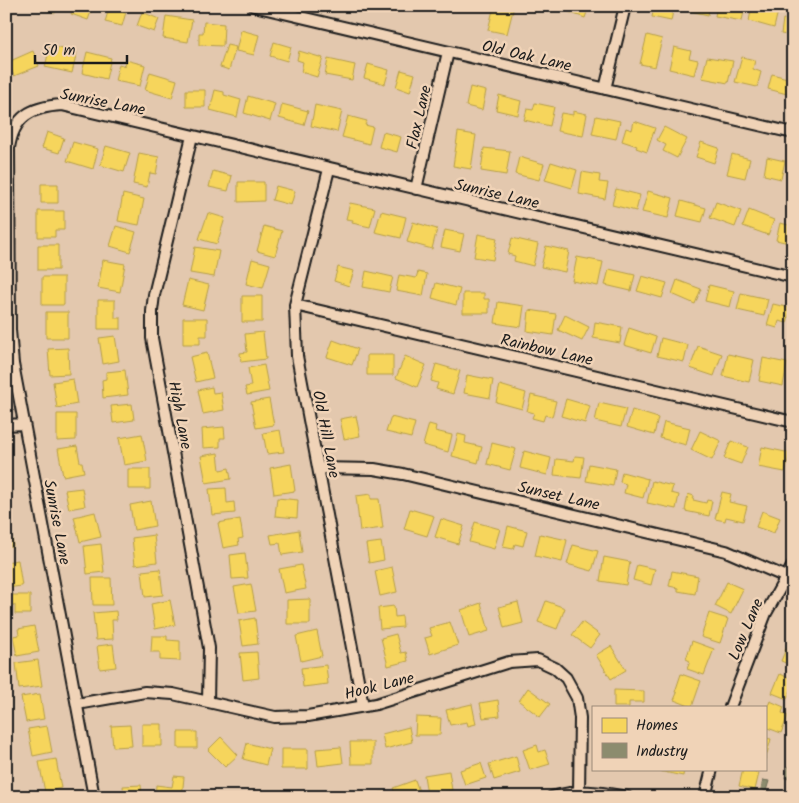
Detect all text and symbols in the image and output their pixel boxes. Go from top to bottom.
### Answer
scale bar [35,32,128,64]
street label: Old Oak Lane [479,34,574,79]
text: 50 m [42,39,76,63]
street label: Sunrise Lane [58,82,147,123]
street label: Flax Lane [400,83,439,152]
street label: Sunrise Lane [452,173,541,216]
street label: Rainbow Lane [498,328,595,373]
street label: High Lane [161,379,198,452]
street label: Old Hill Lane [305,388,346,480]
street label: Sunset Lane [515,475,602,518]
street label: Sunrise Lane [36,478,77,567]
street label: Low Lane [722,595,771,664]
street label: Hook Lane [342,666,417,707]
legend [592,706,766,770]
text: Homes [636,714,679,738]
text: Industry [636,740,689,764]

